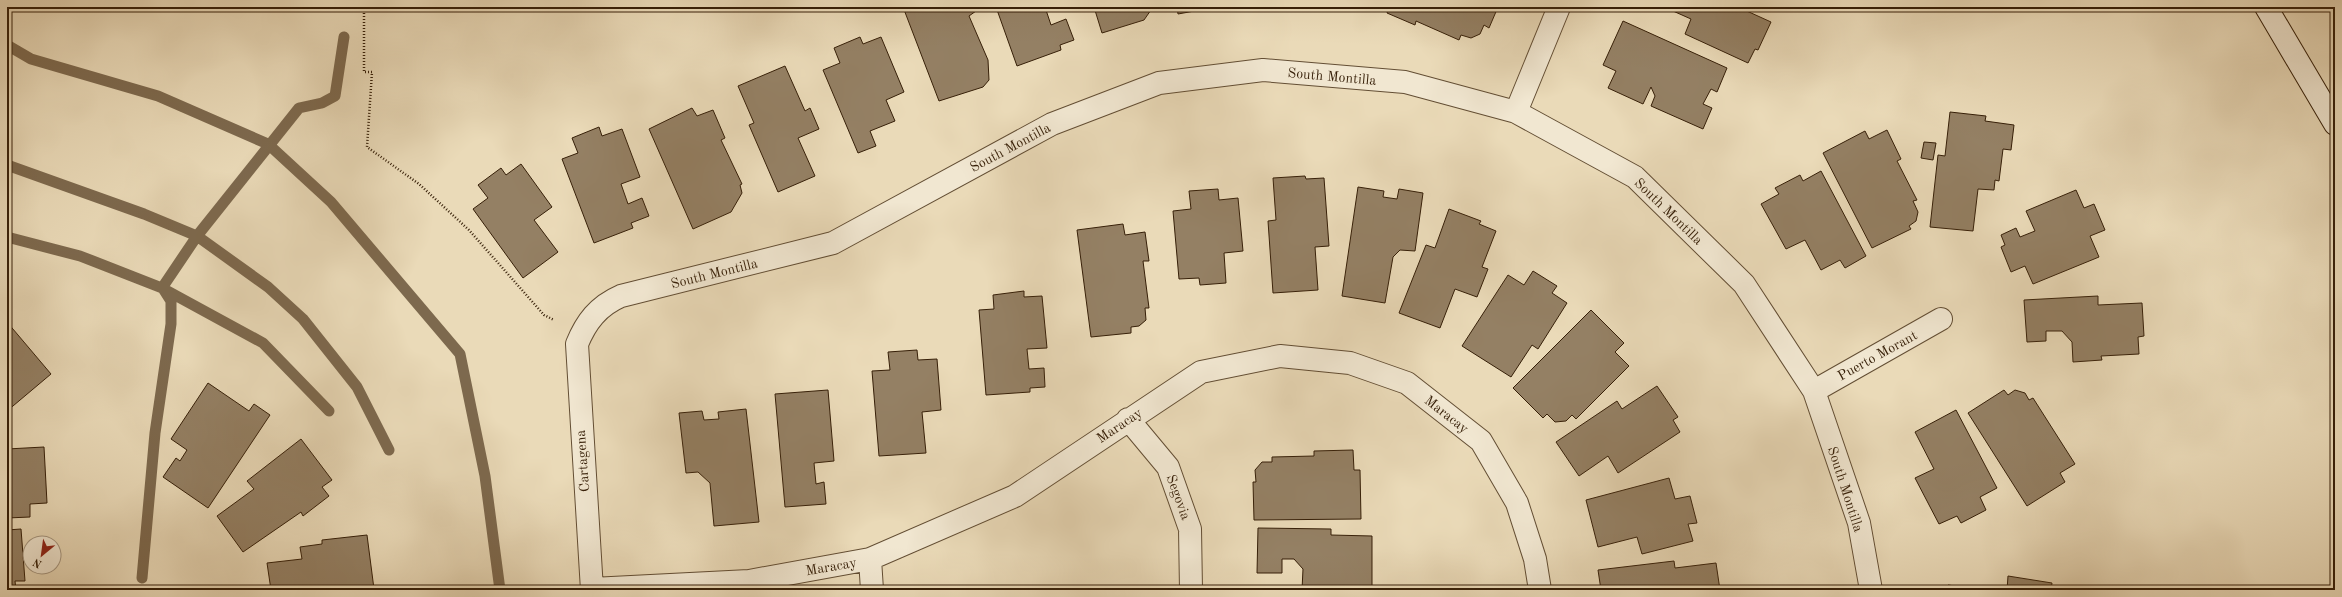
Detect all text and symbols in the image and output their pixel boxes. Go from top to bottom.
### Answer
street label: South Montilla [1287,66,1377,88]
street label: South Montilla [968,121,1053,175]
street label: South Montilla [1631,176,1705,248]
street label: South Montilla [669,256,759,292]
street label: Puerto Morant [1835,328,1920,384]
street label: Maracay [1422,393,1471,437]
street label: Maracay [1094,405,1145,446]
street label: Cartagena [574,429,592,493]
street label: South Montilla [1825,445,1865,534]
street label: Segovia [1163,473,1193,522]
north arrow [22,535,62,575]
text: N [31,555,44,569]
street label: Maracay [805,556,858,578]

